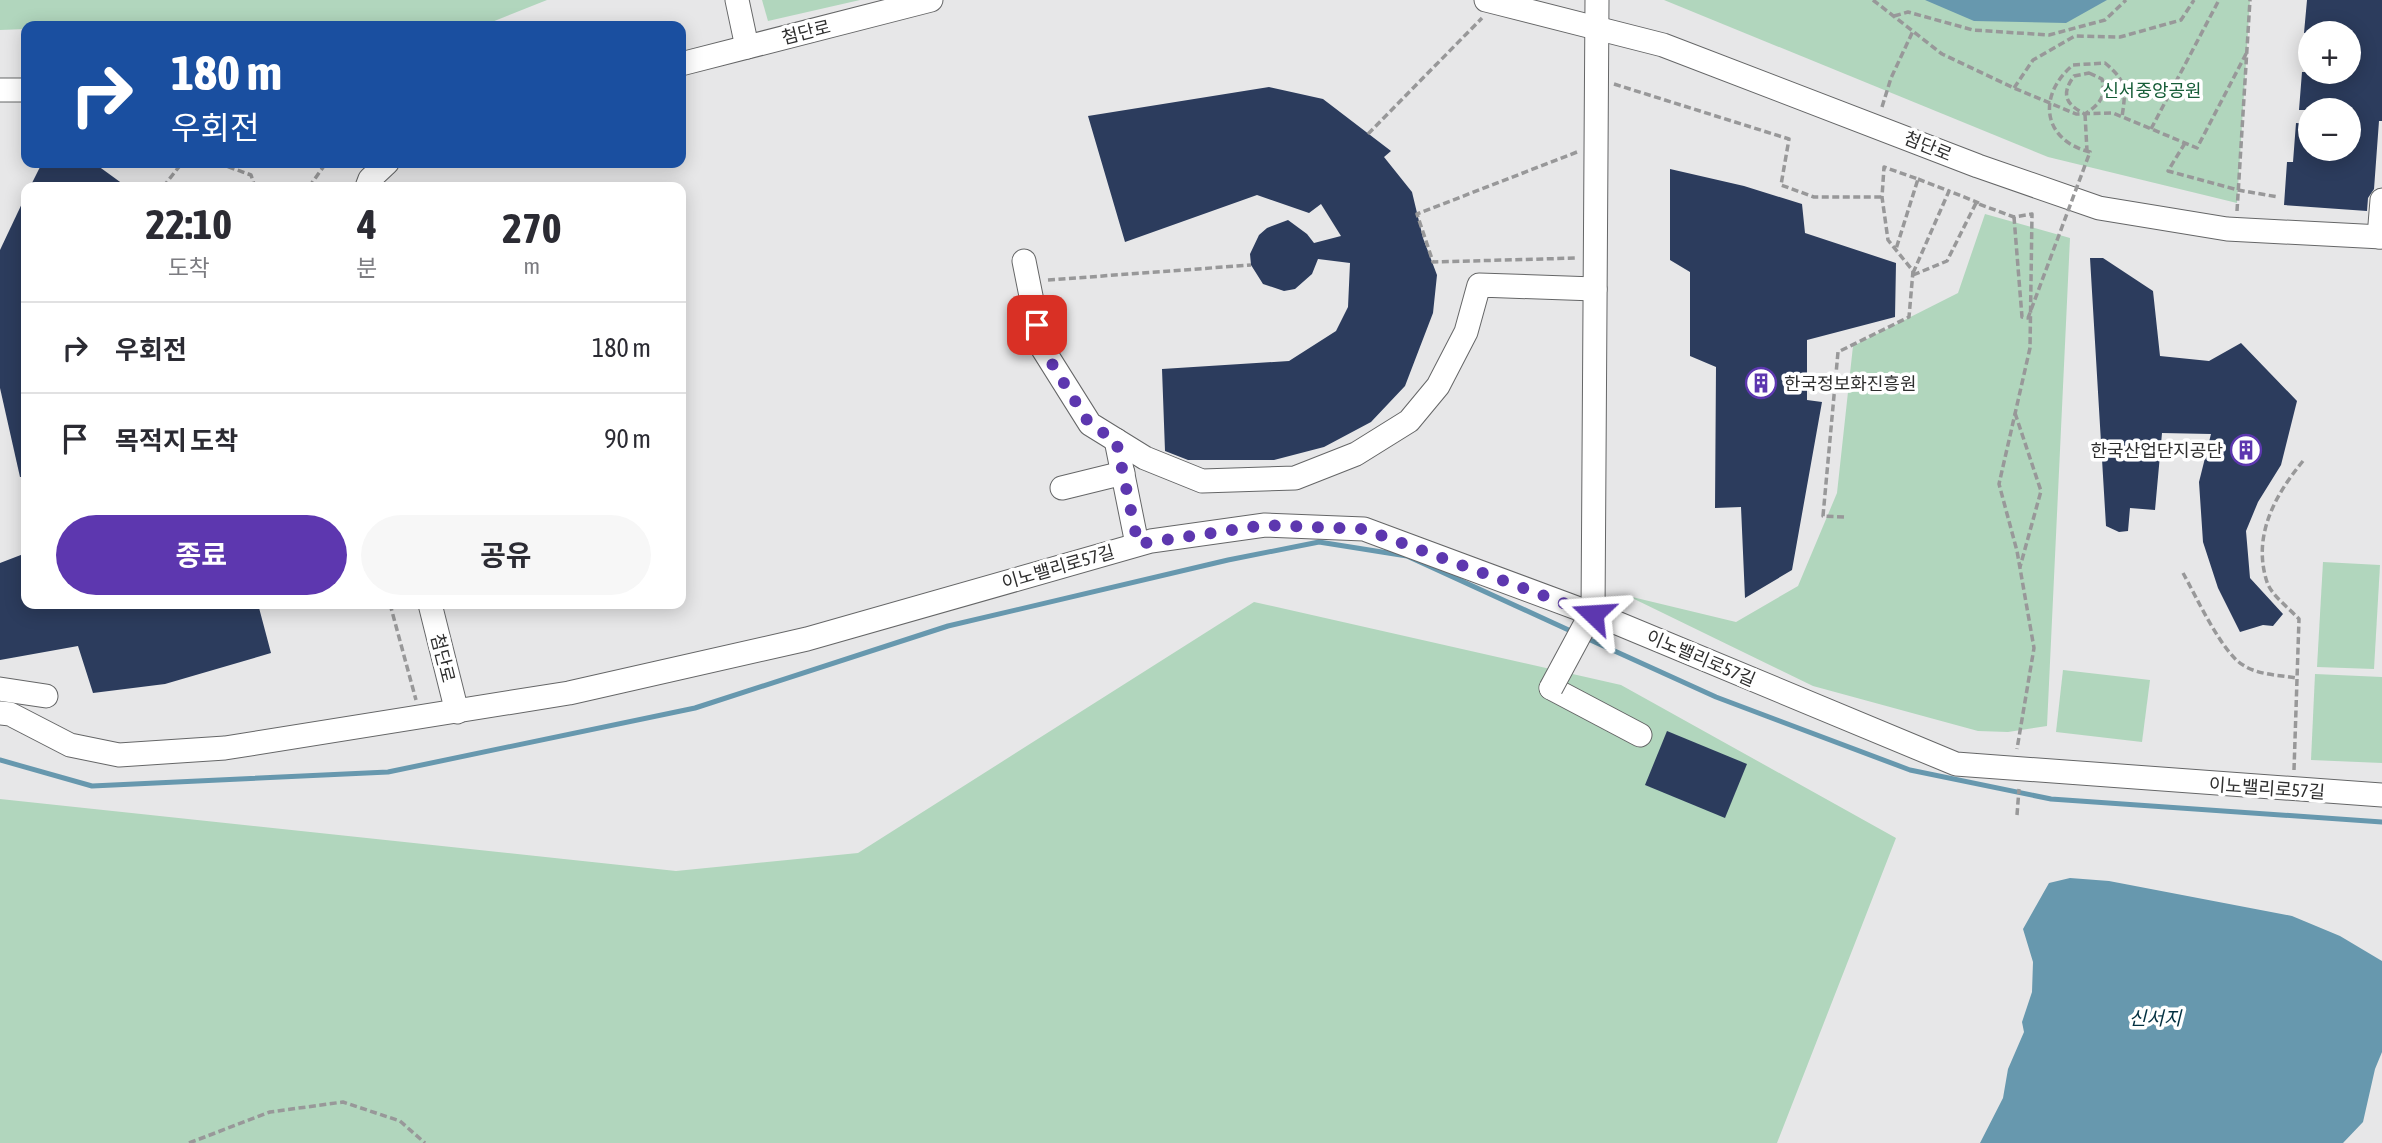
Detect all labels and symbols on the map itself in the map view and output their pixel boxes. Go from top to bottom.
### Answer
street label: 첨단로 [779,16,833,48]
park label: 신서중앙공원 [2102,80,2202,101]
street label: 첨단로 [1901,127,1955,165]
pin [1007,295,1067,355]
building icon: 한국정보화진흥원 [1744,366,1778,400]
place label: 한국정보화진흥원 [1784,373,1916,394]
building icon: 한국산업단지공단 [2229,433,2263,467]
place label: 한국산업단지공단 [2091,440,2223,461]
street label: 이노밸리로57길 [999,541,1117,593]
position arrow [1556,577,1630,651]
street label: 이노밸리로57길 [1643,626,1759,690]
street label: 첨단로 [427,631,459,685]
street label: 이노밸리로57길 [2208,773,2326,803]
water label: 신서지 [2129,1007,2183,1029]

